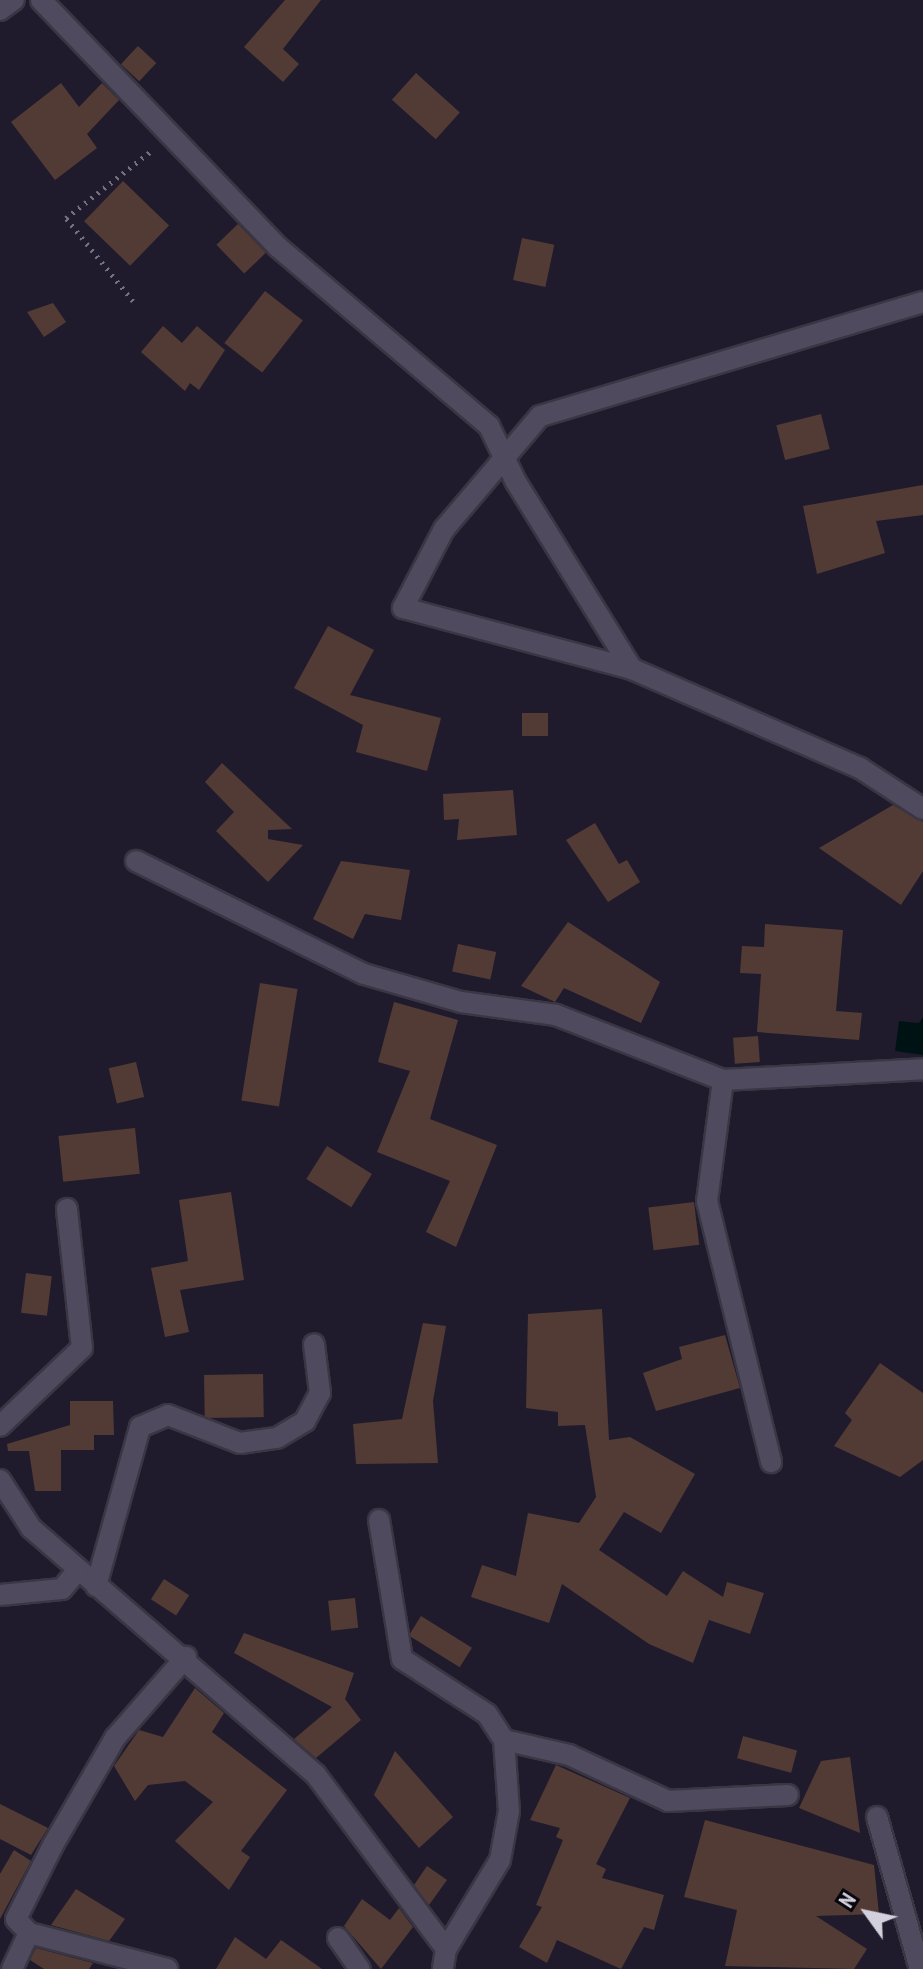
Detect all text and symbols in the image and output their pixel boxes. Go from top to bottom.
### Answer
north arrow [827,1873,907,1953]
text: N [832,1887,862,1913]

